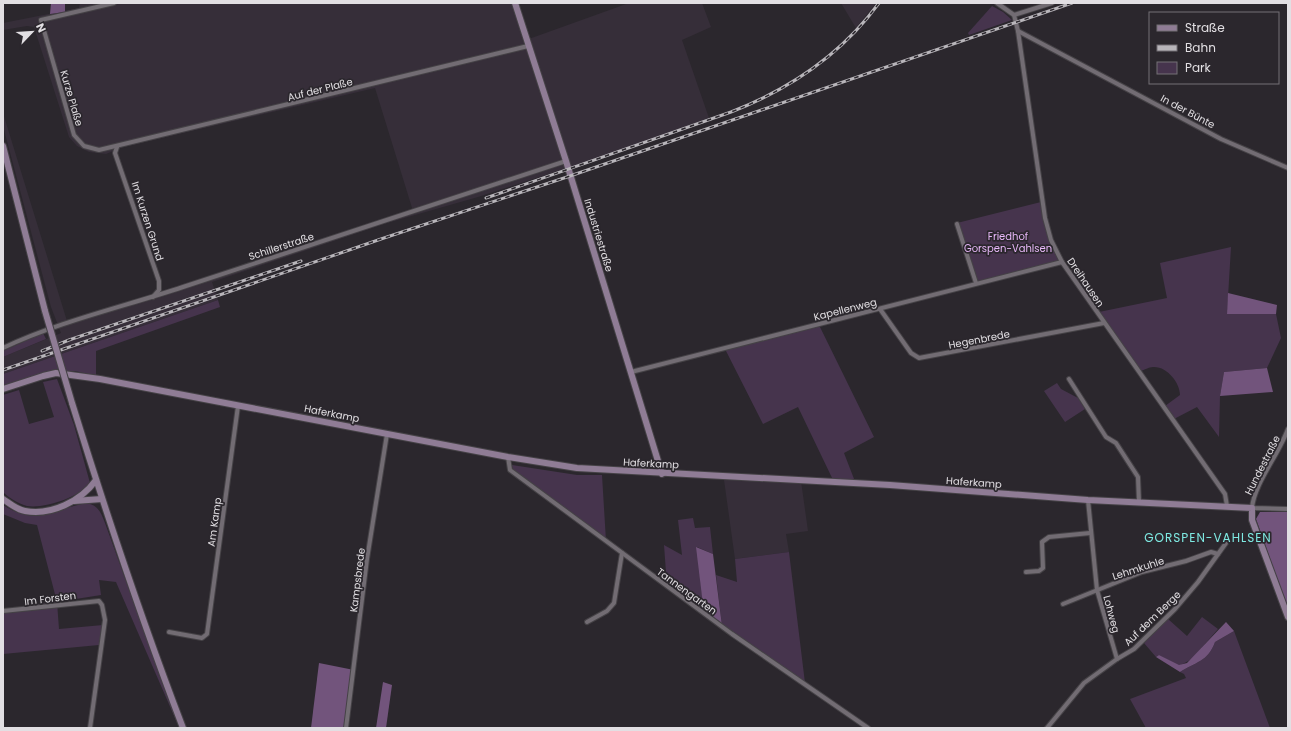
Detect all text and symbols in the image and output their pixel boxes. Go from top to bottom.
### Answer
north arrow [12,12,52,52]
legend [1149,12,1279,84]
text: Straße [1185,19,1225,36]
text: N [32,21,50,35]
text: Bahn [1185,39,1216,56]
text: Park [1185,59,1212,76]
street label: Kurze Plaße [56,68,87,128]
street label: Auf der Plaße [286,74,354,105]
street label: In der Bünte [1158,91,1218,132]
street label: Im Kurzen Grund [128,180,167,263]
street label: Industriestraße [580,197,617,274]
street label: Schillerstraße [246,229,316,264]
park label: Friedhof Gorspen-Vahlsen [964,229,1052,256]
street label: Dreihausen [1063,255,1108,310]
street label: Kapellenweg [812,294,878,325]
street label: Hegenbrede [947,326,1011,353]
street label: Haferkamp [303,401,361,426]
street label: Hundestraße [1241,433,1284,498]
street label: Haferkamp [623,455,680,472]
street label: Haferkamp [946,473,1003,492]
street label: Am Kamp [204,496,225,548]
district label: GORSPEN-VAHLSEN [1144,529,1272,546]
street label: Kampsbrede [346,547,369,613]
street label: Lehmkuhle [1110,553,1166,584]
street label: Tannengarten [654,564,720,618]
street label: Auf dem Berge [1120,587,1184,649]
street label: Im Forsten [23,588,77,609]
street label: Lohweg [1099,594,1124,635]

